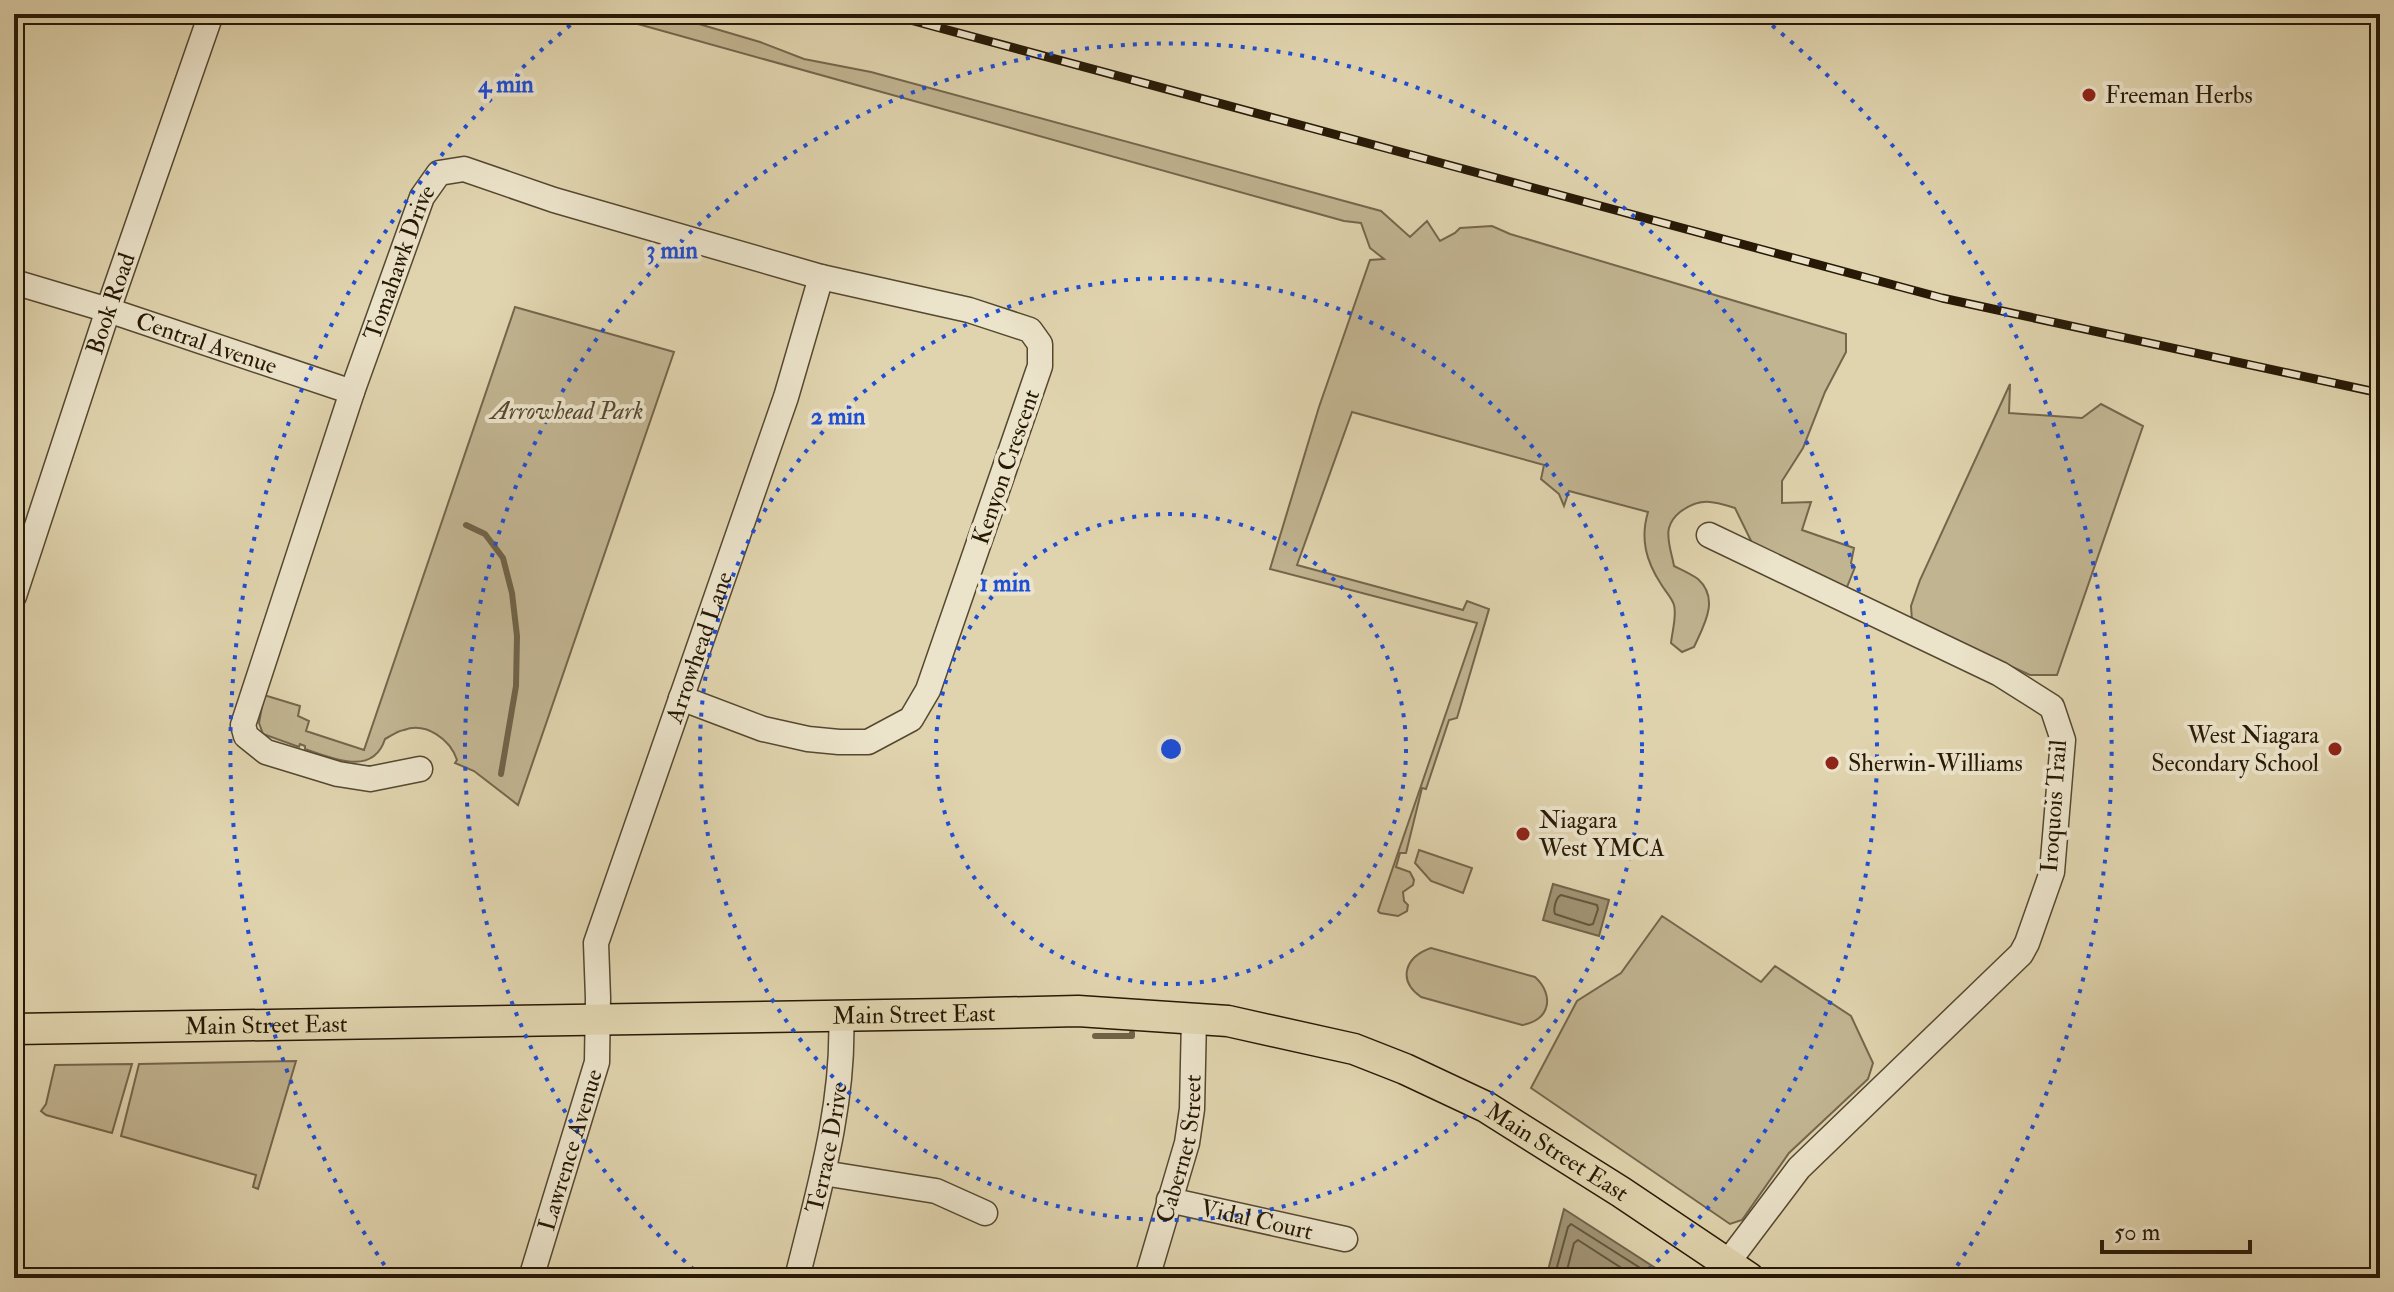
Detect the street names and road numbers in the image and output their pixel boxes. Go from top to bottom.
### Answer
street label: Tomahawk Drive [356,178,442,344]
street label: Book Road [79,248,142,358]
street label: Central Avenue [132,305,281,381]
street label: Kenyon Crescent [965,385,1047,549]
street label: Arrowhead Lane [658,567,740,728]
street label: Iroquois Trail [2034,739,2074,873]
street label: Main Street East [832,997,996,1031]
street label: Main Street East [184,1008,348,1042]
street label: Lawrence Avenue [531,1065,609,1234]
street label: Cabernet Street [1149,1074,1208,1226]
street label: Terrace Drive [799,1081,854,1216]
street label: Main Street East [1480,1095,1635,1208]
street label: Vidal Court [1198,1192,1316,1247]

